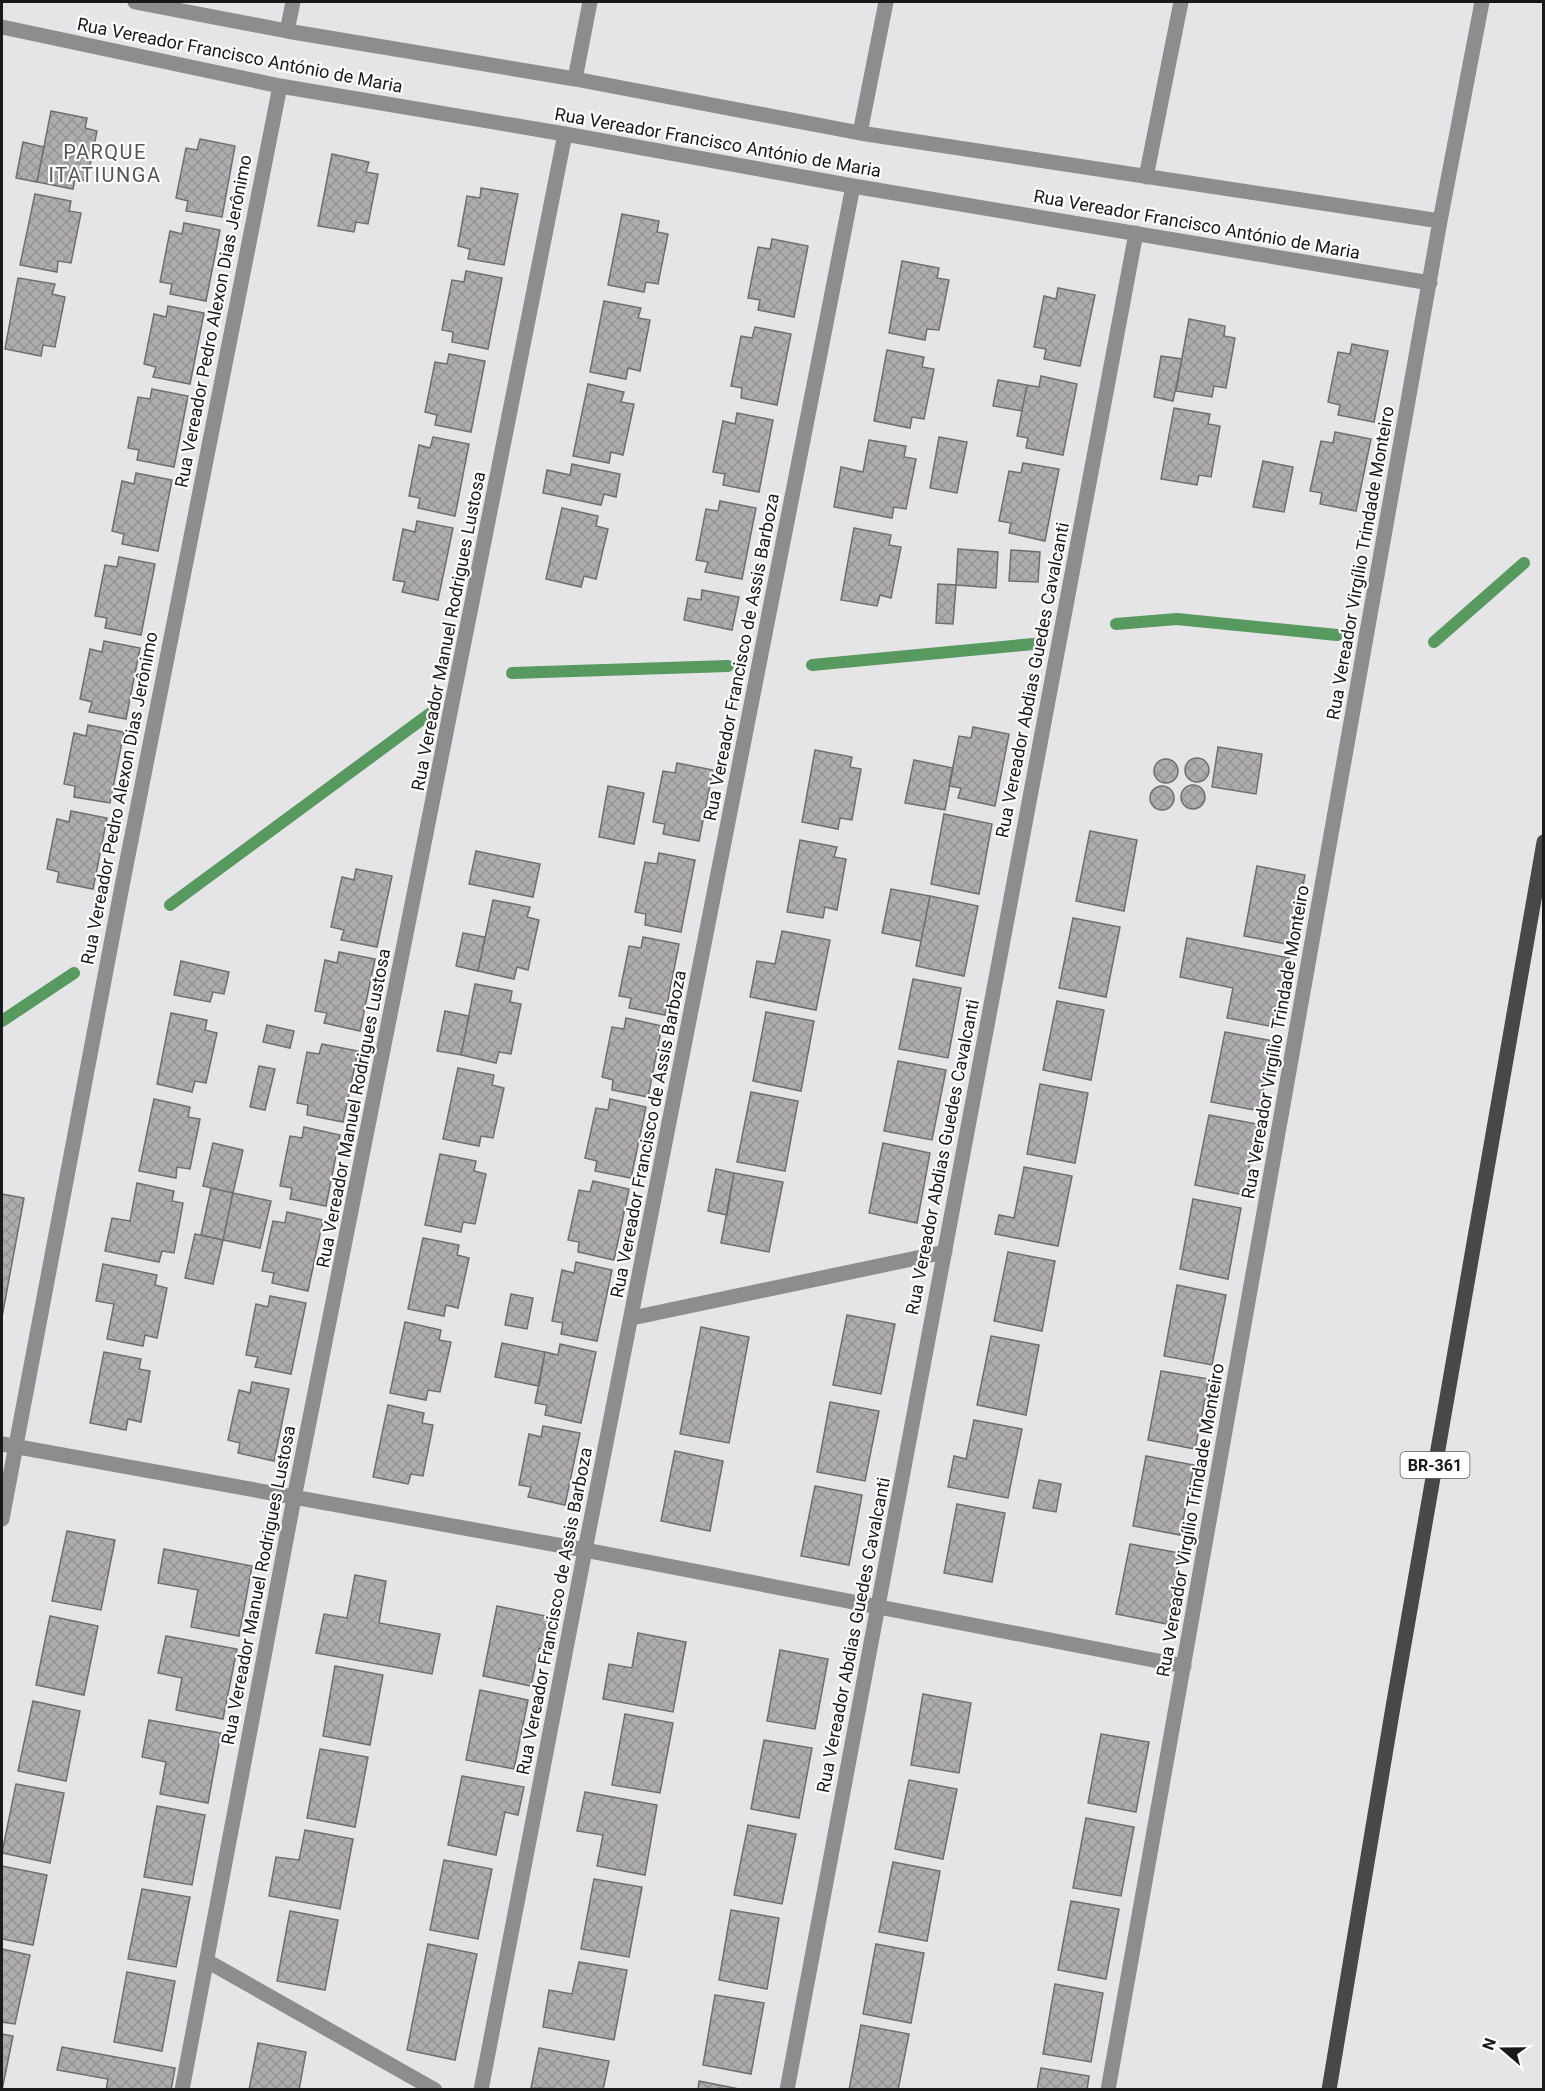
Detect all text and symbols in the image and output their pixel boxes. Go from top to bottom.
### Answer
street label: Rua Vereador Francisco António de Maria [75,13,405,97]
street label: Rua Vereador Francisco António de Maria [553,103,883,181]
district label: PARQUE ITATIUNGA [49,140,161,187]
street label: Rua Vereador Pedro Alexon Dias Jerônimo [170,153,256,489]
street label: Rua Vereador Francisco António de Maria [1032,185,1362,263]
street label: Rua Vereador Virgílio Trindade Monteiro [1322,405,1398,721]
street label: Rua Vereador Manuel Rodrigues Lustosa [407,470,489,792]
street label: Rua Vereador Francisco de Assis Barboza [699,491,783,823]
street label: Rua Vereador Abdias Guedes Cavalcanti [991,521,1073,839]
street label: Rua Vereador Pedro Alexon Dias Jerônimo [76,630,162,966]
street label: Rua Vereador Virgílio Trindade Monteiro [1237,884,1313,1200]
street label: Rua Vereador Manuel Rodrigues Lustosa [312,947,394,1269]
street label: Rua Vereador Francisco de Assis Barboza [606,968,690,1300]
street label: Rua Vereador Abdias Guedes Cavalcanti [901,998,983,1316]
street label: Rua Vereador Virgílio Trindade Monteiro [1152,1362,1228,1678]
street label: Rua Vereador Manuel Rodrigues Lustosa [217,1424,299,1746]
street label: Rua Vereador Francisco de Assis Barboza [512,1445,596,1777]
road number: BR-361 [1400,1452,1470,1478]
street label: Rua Vereador Abdias Guedes Cavalcanti [812,1476,894,1794]
north arrow [1473,2019,1533,2079]
text: N [1479,2035,1500,2053]

